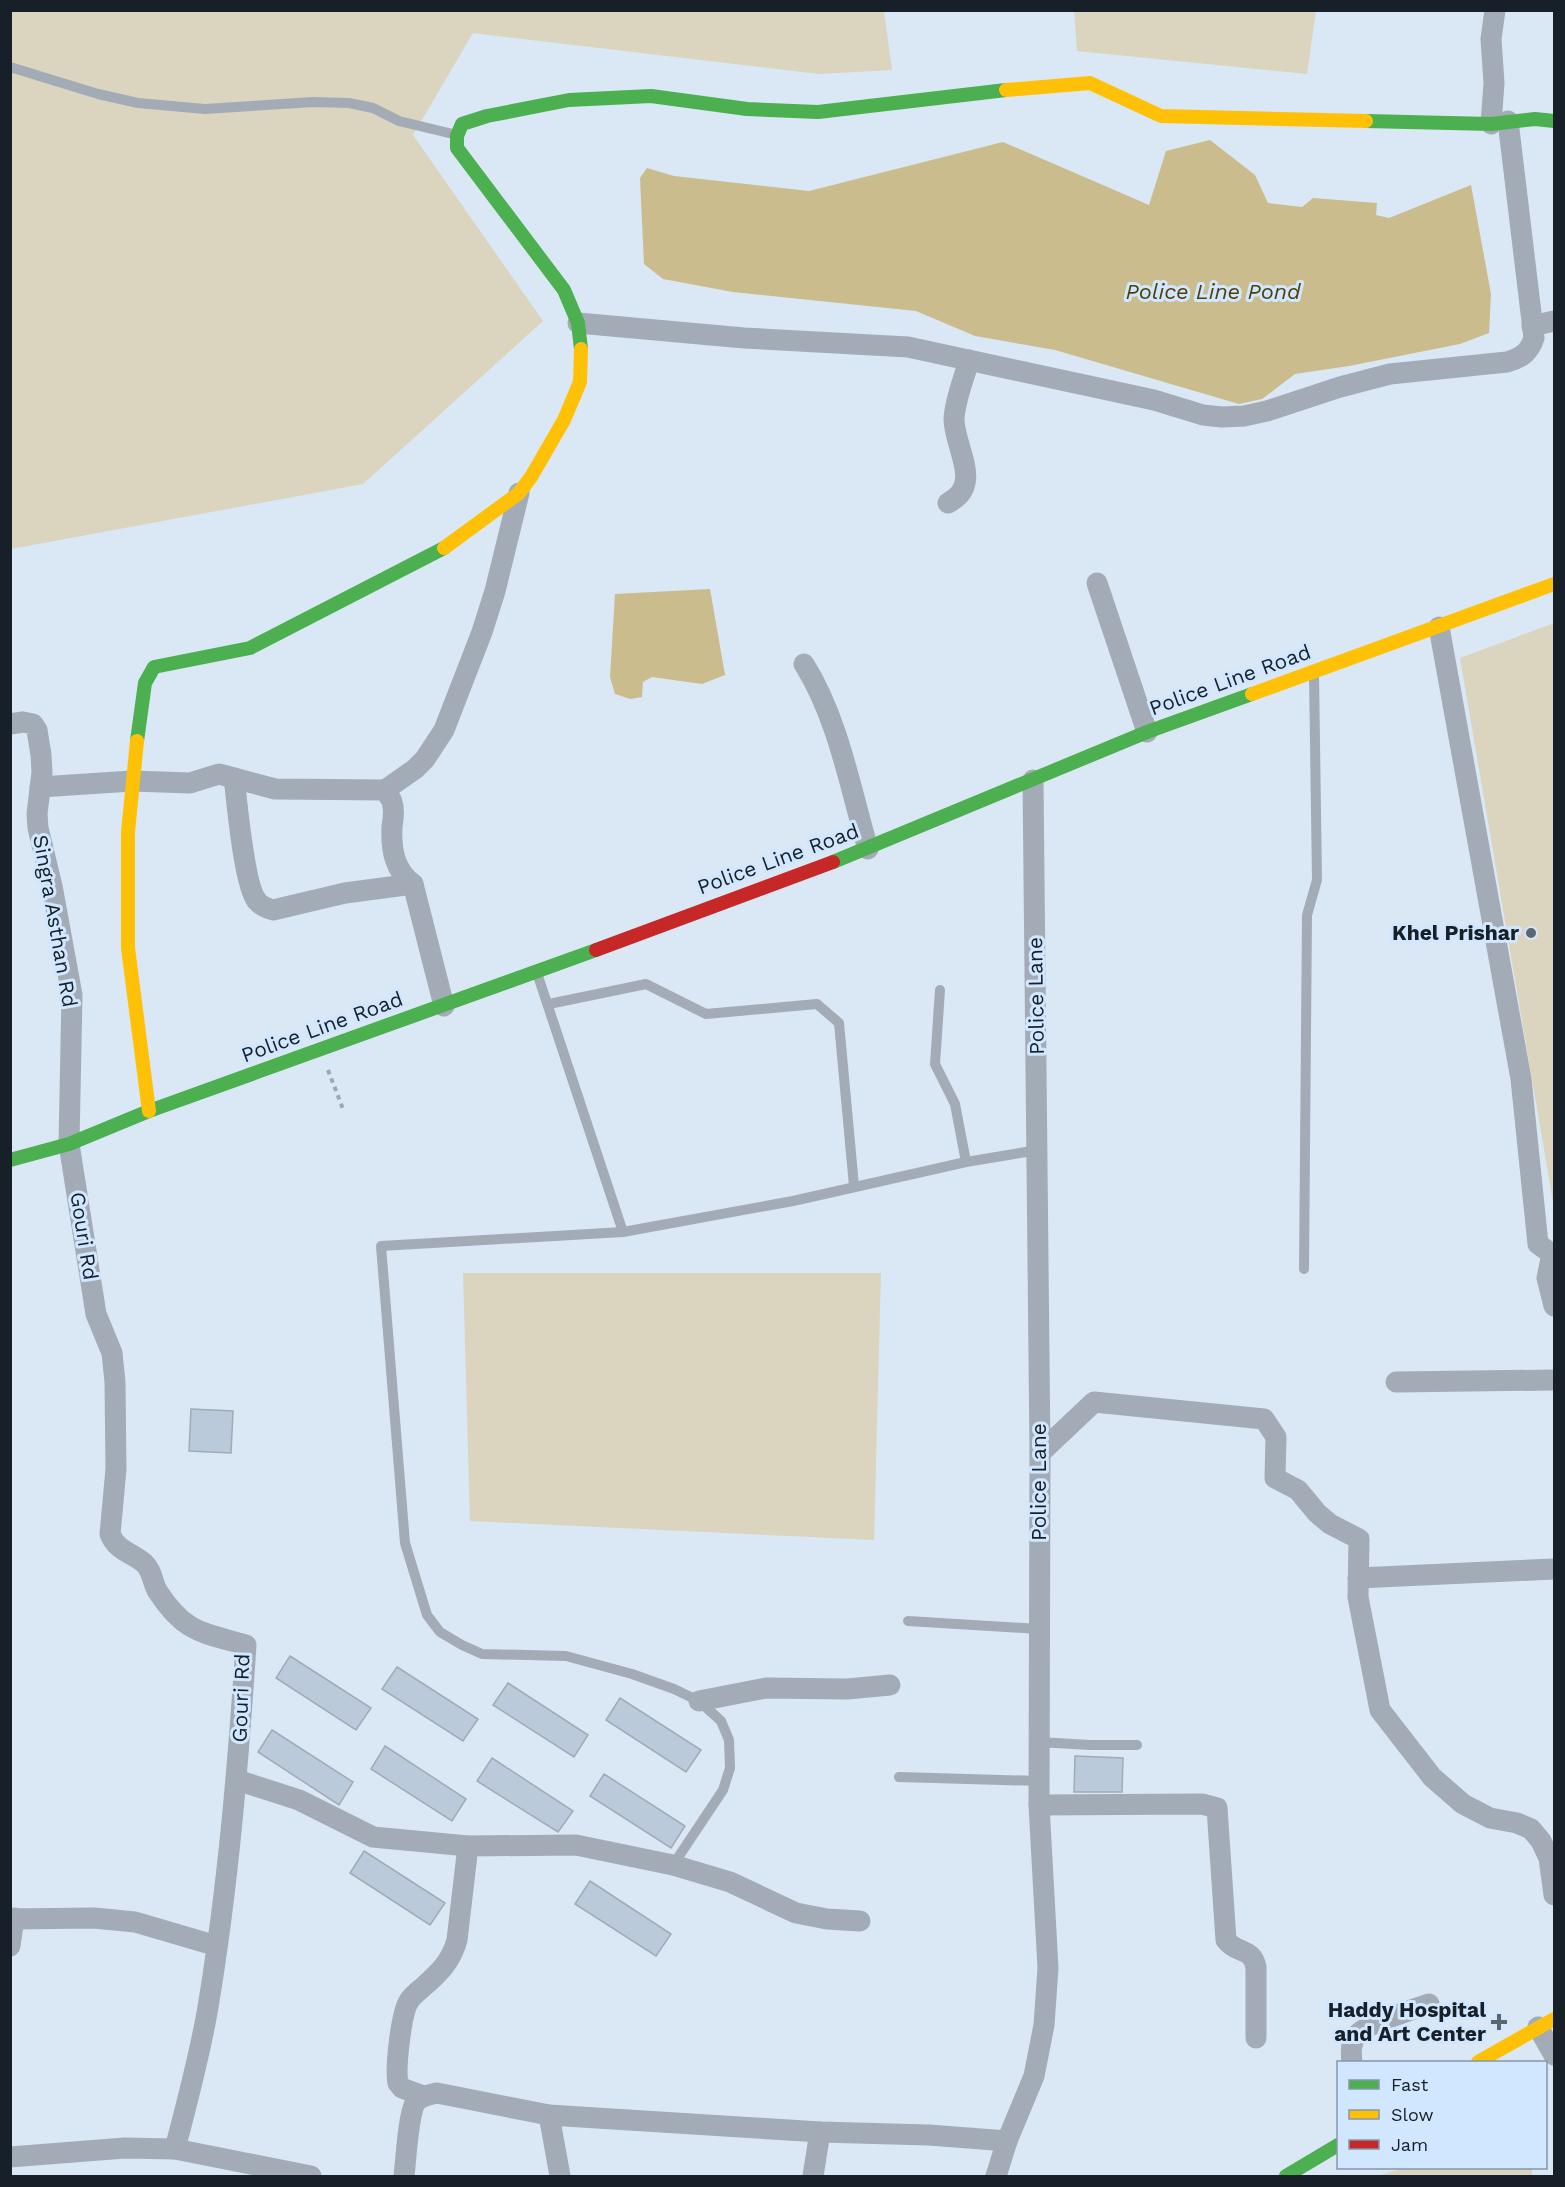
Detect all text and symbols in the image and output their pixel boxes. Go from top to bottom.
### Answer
water label: Police Line Pond [1126,279,1302,304]
street label: Police Line Road [1146,639,1314,720]
street label: Police Line Road [694,818,862,899]
street label: Singra Asthan Rd [28,833,83,1009]
place label: Khel Prishar [1392,920,1519,945]
marker: Khel Prishar [1524,926,1538,940]
street label: Police Lane [1022,937,1049,1055]
street label: Police Line Road [238,986,406,1067]
street label: Gouri Rd [65,1190,104,1282]
street label: Police Lane [1026,1423,1051,1541]
street label: Gouri Rd [226,1653,255,1743]
place label: Haddy Hospital and Art Center [1328,1997,1486,2046]
marker: Haddy Hospital and Art Center [1490,2013,1508,2031]
legend [1337,2061,1547,2169]
text: Fast [1391,2074,1429,2095]
text: Slow [1391,2104,1434,2125]
text: Jam [1391,2134,1428,2155]

